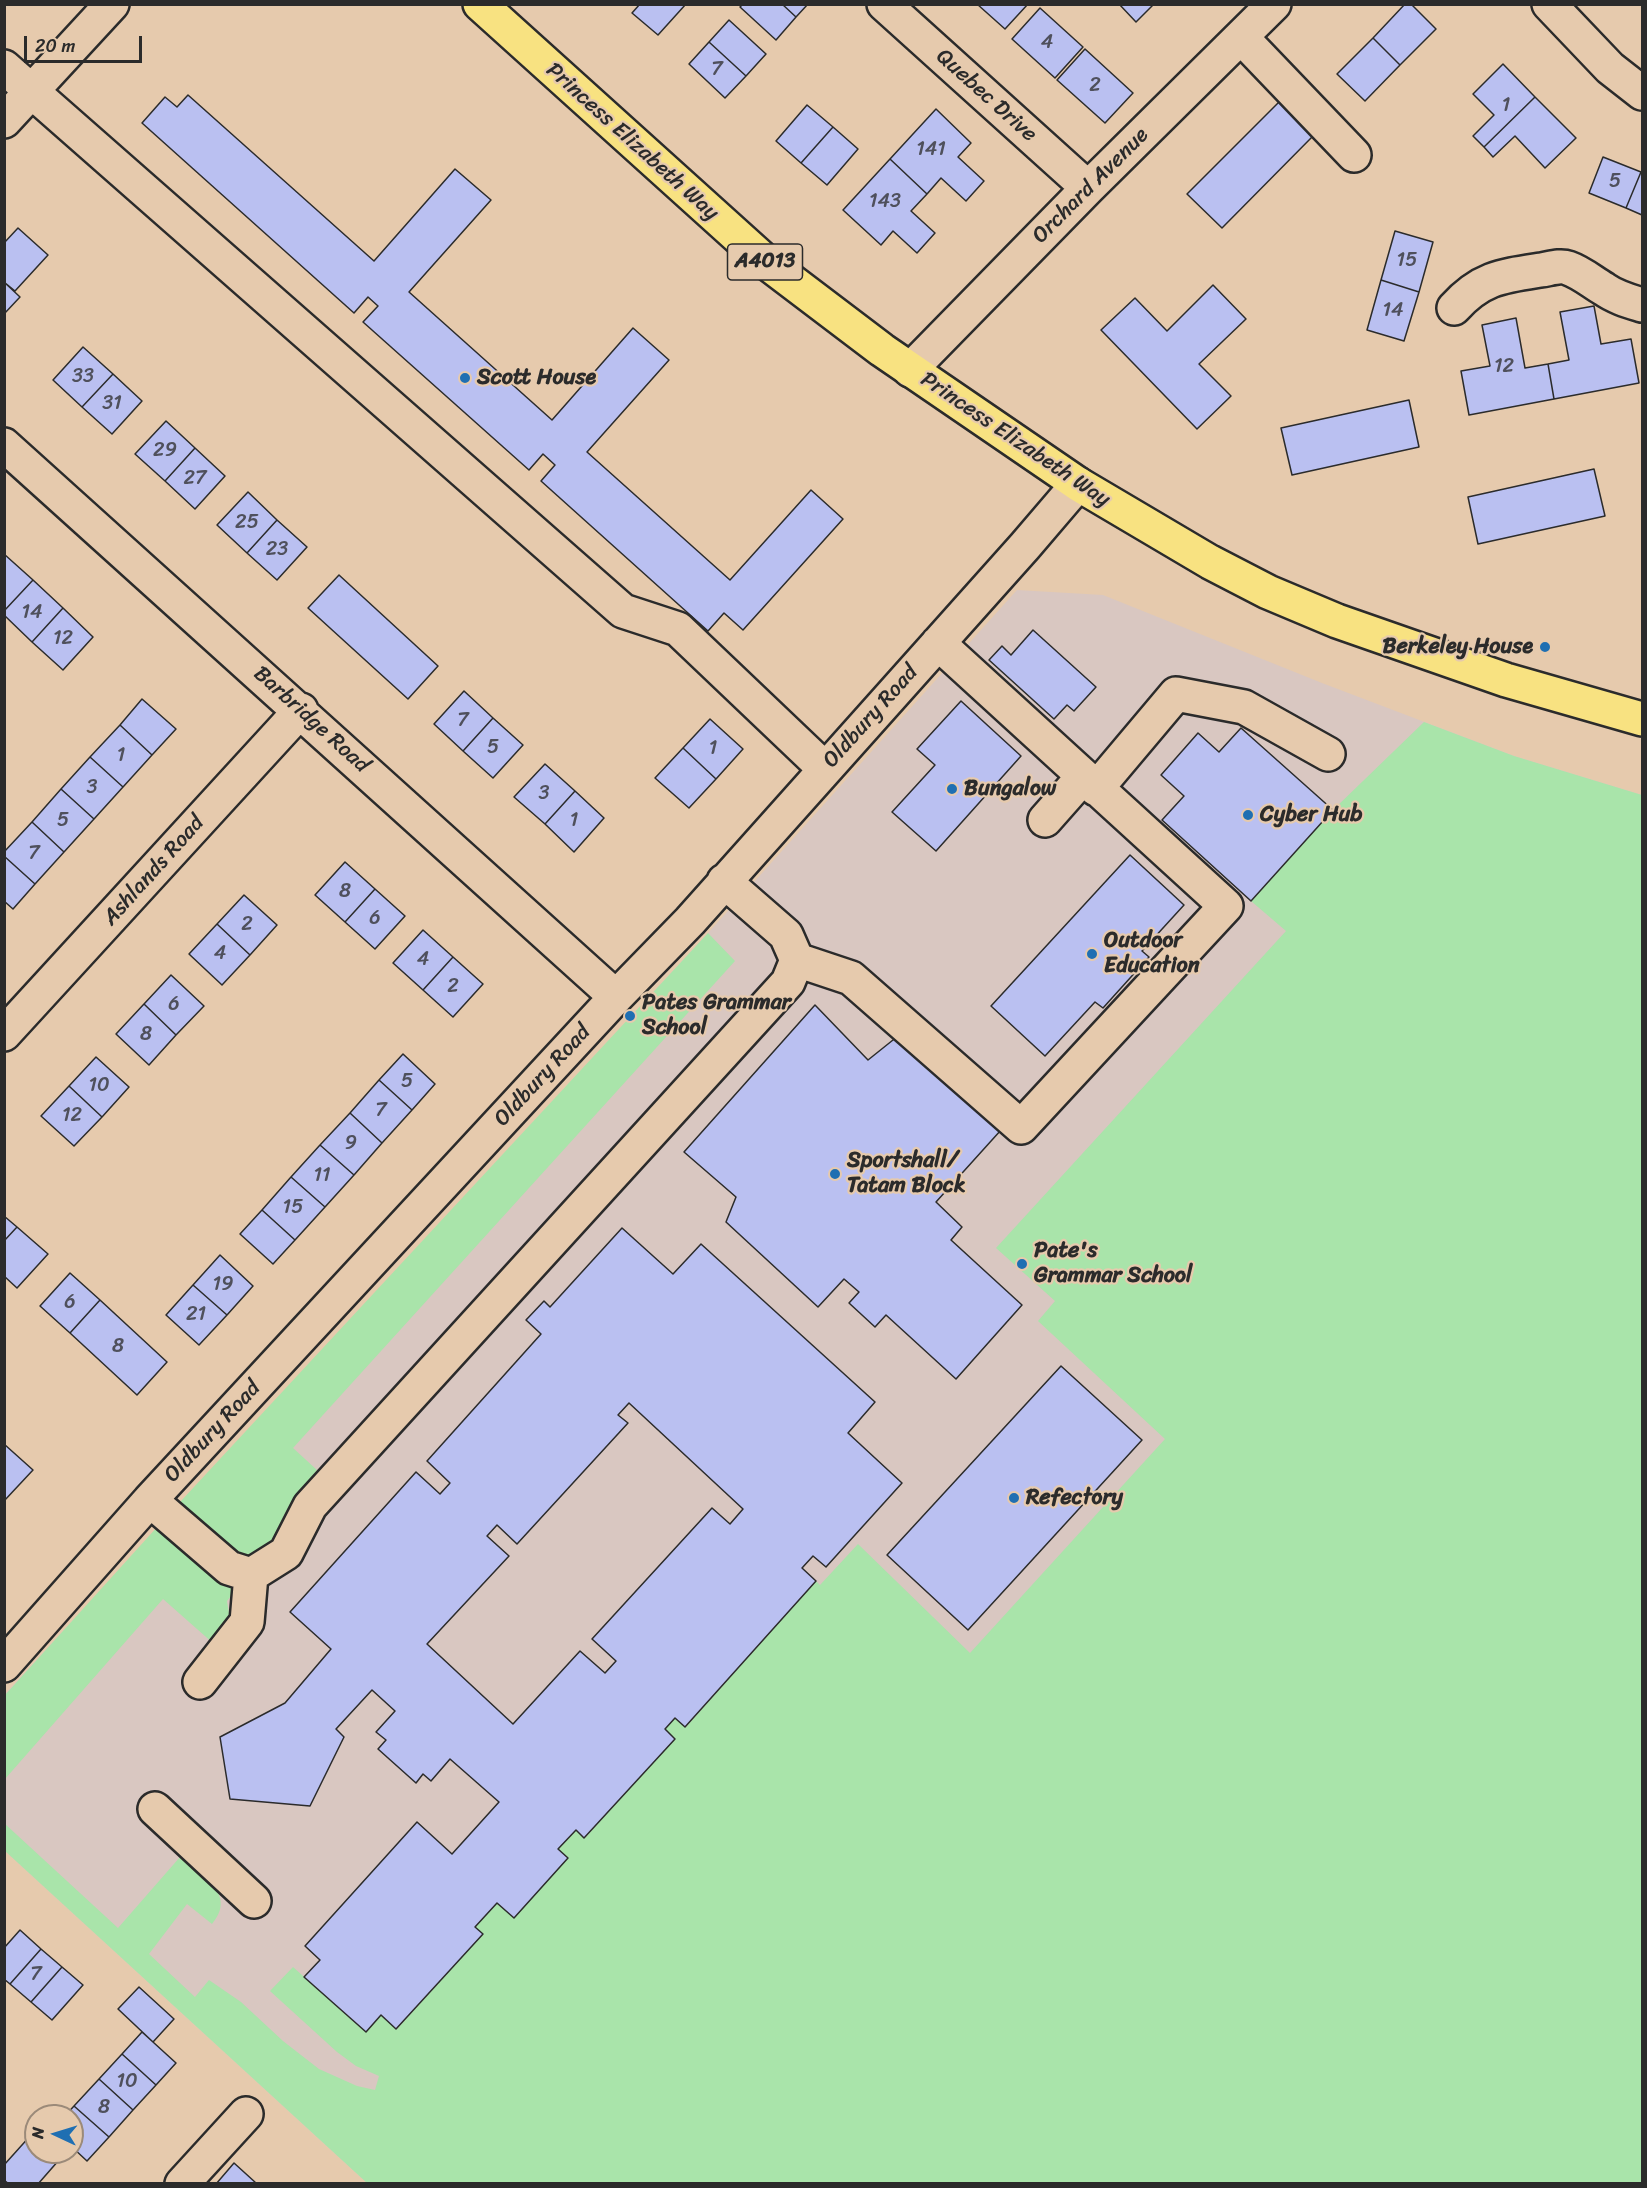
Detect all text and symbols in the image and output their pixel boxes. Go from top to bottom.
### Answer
scale bar [27,24,146,62]
text: 20 m [35,30,75,62]
house number: 4 [1041,31,1053,55]
street label: Quebec Drive [930,44,1042,148]
street label: Princess Elizabeth Way [540,58,724,226]
house number: 7 [711,58,723,82]
house number: 2 [1089,74,1101,98]
house number: 1 [1502,94,1510,118]
street label: Orchard Avenue [1027,122,1155,250]
house number: 141 [916,138,946,162]
house number: 5 [1609,170,1621,194]
house number: 143 [869,190,901,214]
road number: A4013 [728,244,802,280]
house number: 15 [1397,249,1417,273]
house number: 14 [1382,299,1404,323]
house number: 12 [1494,355,1514,379]
house number: 33 [72,365,94,389]
place label: Scott House [477,365,596,391]
street label: Princess Elizabeth Way [915,367,1115,513]
marker: Scott House [458,371,472,385]
house number: 31 [102,392,122,416]
house number: 29 [153,439,177,463]
house number: 27 [184,467,206,491]
house number: 25 [235,511,259,535]
house number: 23 [266,538,288,562]
house number: 14 [21,601,43,625]
house number: 12 [53,627,73,651]
place label: Berkeley House [1383,634,1533,660]
marker: Berkeley House [1538,640,1552,654]
street label: Oldbury Road [818,660,924,774]
street label: Barbridge Road [248,661,374,779]
house number: 7 [457,709,469,733]
house number: 5 [487,736,499,760]
house number: 1 [709,737,717,761]
house number: 1 [117,744,125,768]
house number: 3 [87,776,97,800]
place label: Bungalow [964,776,1056,802]
house number: 3 [539,782,549,806]
marker: Bungalow [945,782,959,796]
place label: Cyber Hub [1260,802,1362,828]
marker: Cyber Hub [1241,808,1255,822]
house number: 5 [57,809,69,833]
house number: 1 [570,809,578,833]
street label: Ashlands Road [98,811,210,931]
house number: 7 [28,842,40,866]
house number: 8 [339,880,351,904]
house number: 6 [369,907,381,931]
house number: 2 [241,913,253,937]
place label: Outdoor Education [1104,928,1200,980]
house number: 4 [214,942,226,966]
marker: Outdoor Education [1085,947,1099,961]
house number: 4 [417,948,429,972]
house number: 2 [447,975,459,999]
place label: Pates Grammar School [642,990,791,1042]
house number: 6 [168,993,180,1017]
marker: Pates Grammar School [623,1009,637,1023]
street label: Oldbury Road [489,1020,597,1132]
house number: 8 [140,1023,152,1047]
house number: 5 [401,1070,413,1094]
house number: 10 [88,1074,110,1098]
house number: 7 [375,1099,387,1123]
house number: 12 [62,1104,82,1128]
house number: 9 [345,1132,357,1156]
place label: Sportshall/ Tatam Block [847,1148,966,1200]
house number: 11 [313,1164,331,1188]
marker: Sportshall/ Tatam Block [828,1167,842,1181]
house number: 15 [283,1196,303,1220]
place label: Pate's Grammar School [1034,1238,1192,1290]
marker: Pate's Grammar School [1015,1257,1029,1271]
house number: 19 [213,1273,233,1297]
house number: 6 [64,1291,76,1315]
house number: 21 [186,1303,206,1327]
house number: 8 [112,1335,124,1359]
street label: Oldbury Road [159,1376,267,1488]
place label: Refectory [1026,1485,1123,1511]
marker: Refectory [1007,1491,1021,1505]
house number: 7 [30,1963,42,1987]
house number: 10 [116,2070,138,2094]
house number: 8 [98,2096,110,2120]
north arrow [24,2104,84,2164]
text: N [23,2126,52,2139]

